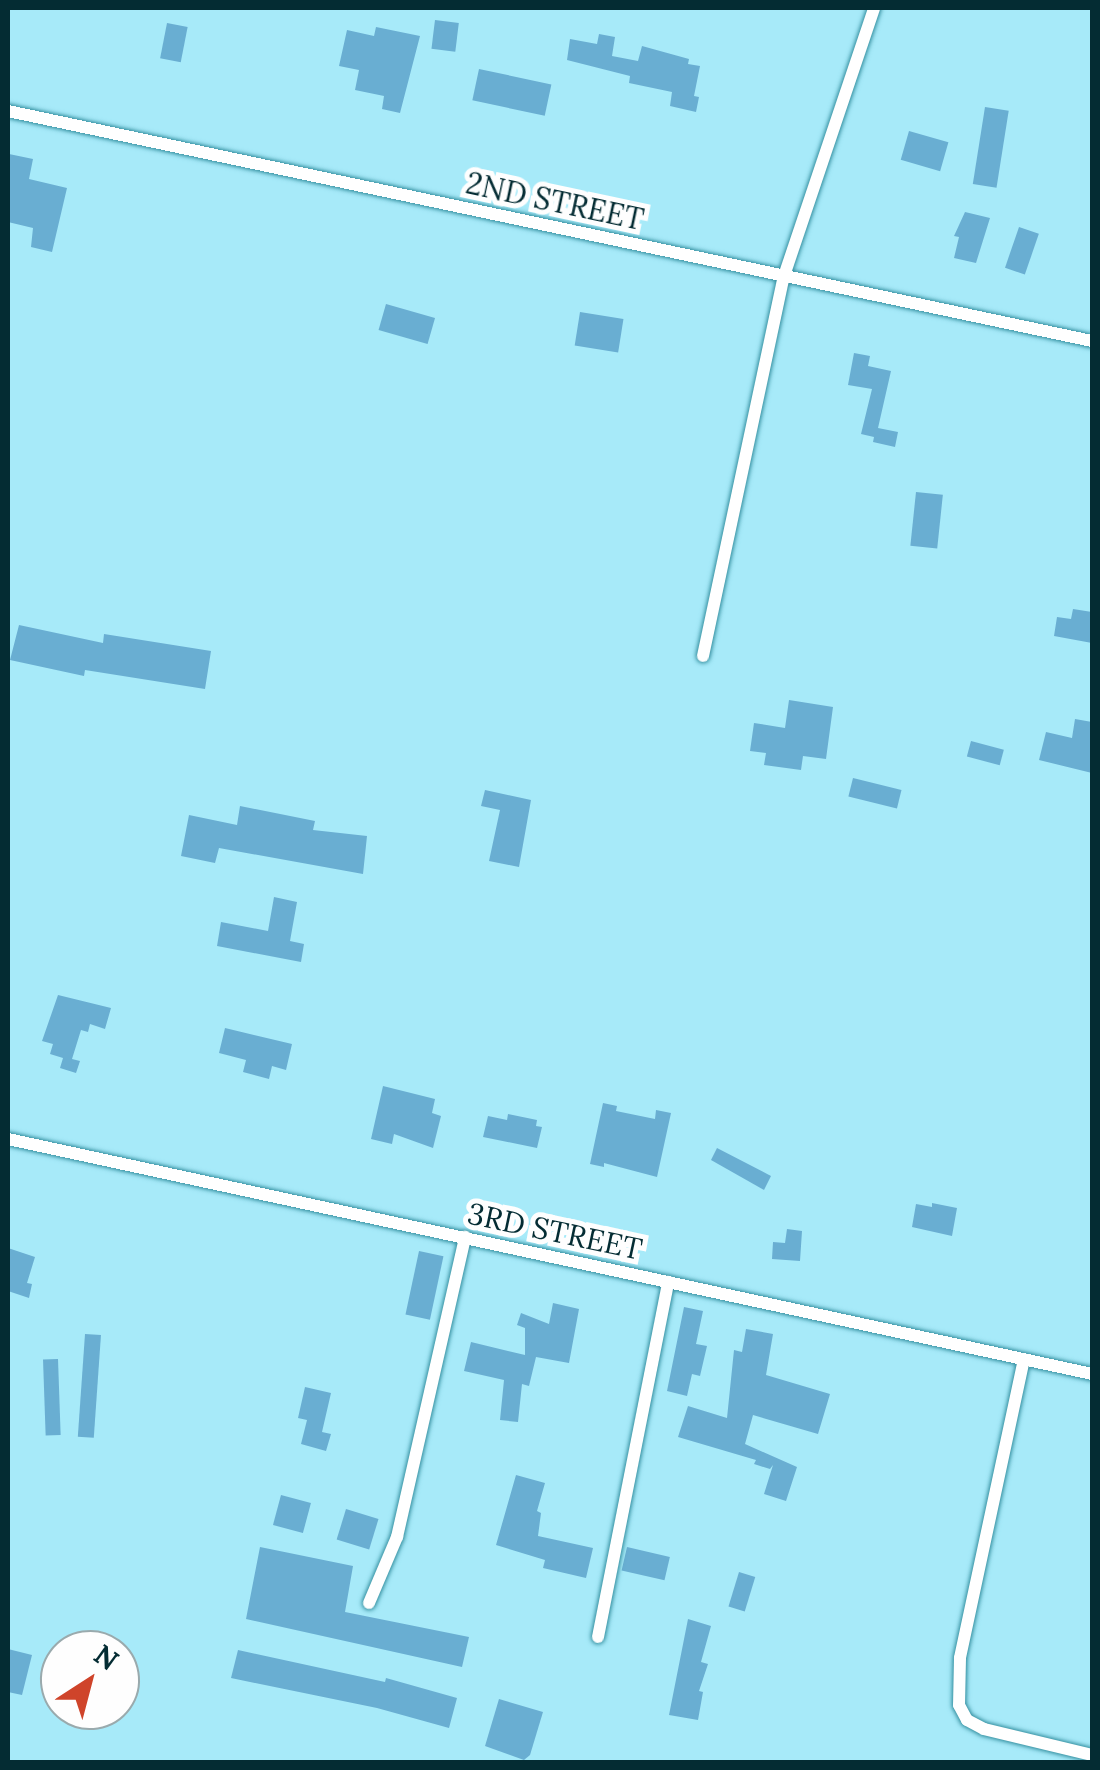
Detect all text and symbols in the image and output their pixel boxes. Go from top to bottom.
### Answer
street label: 2ND STREET [463,165,647,237]
street label: 3RD STREET [465,1195,645,1267]
north arrow [40,1630,140,1730]
text: N [87,1636,126,1678]

